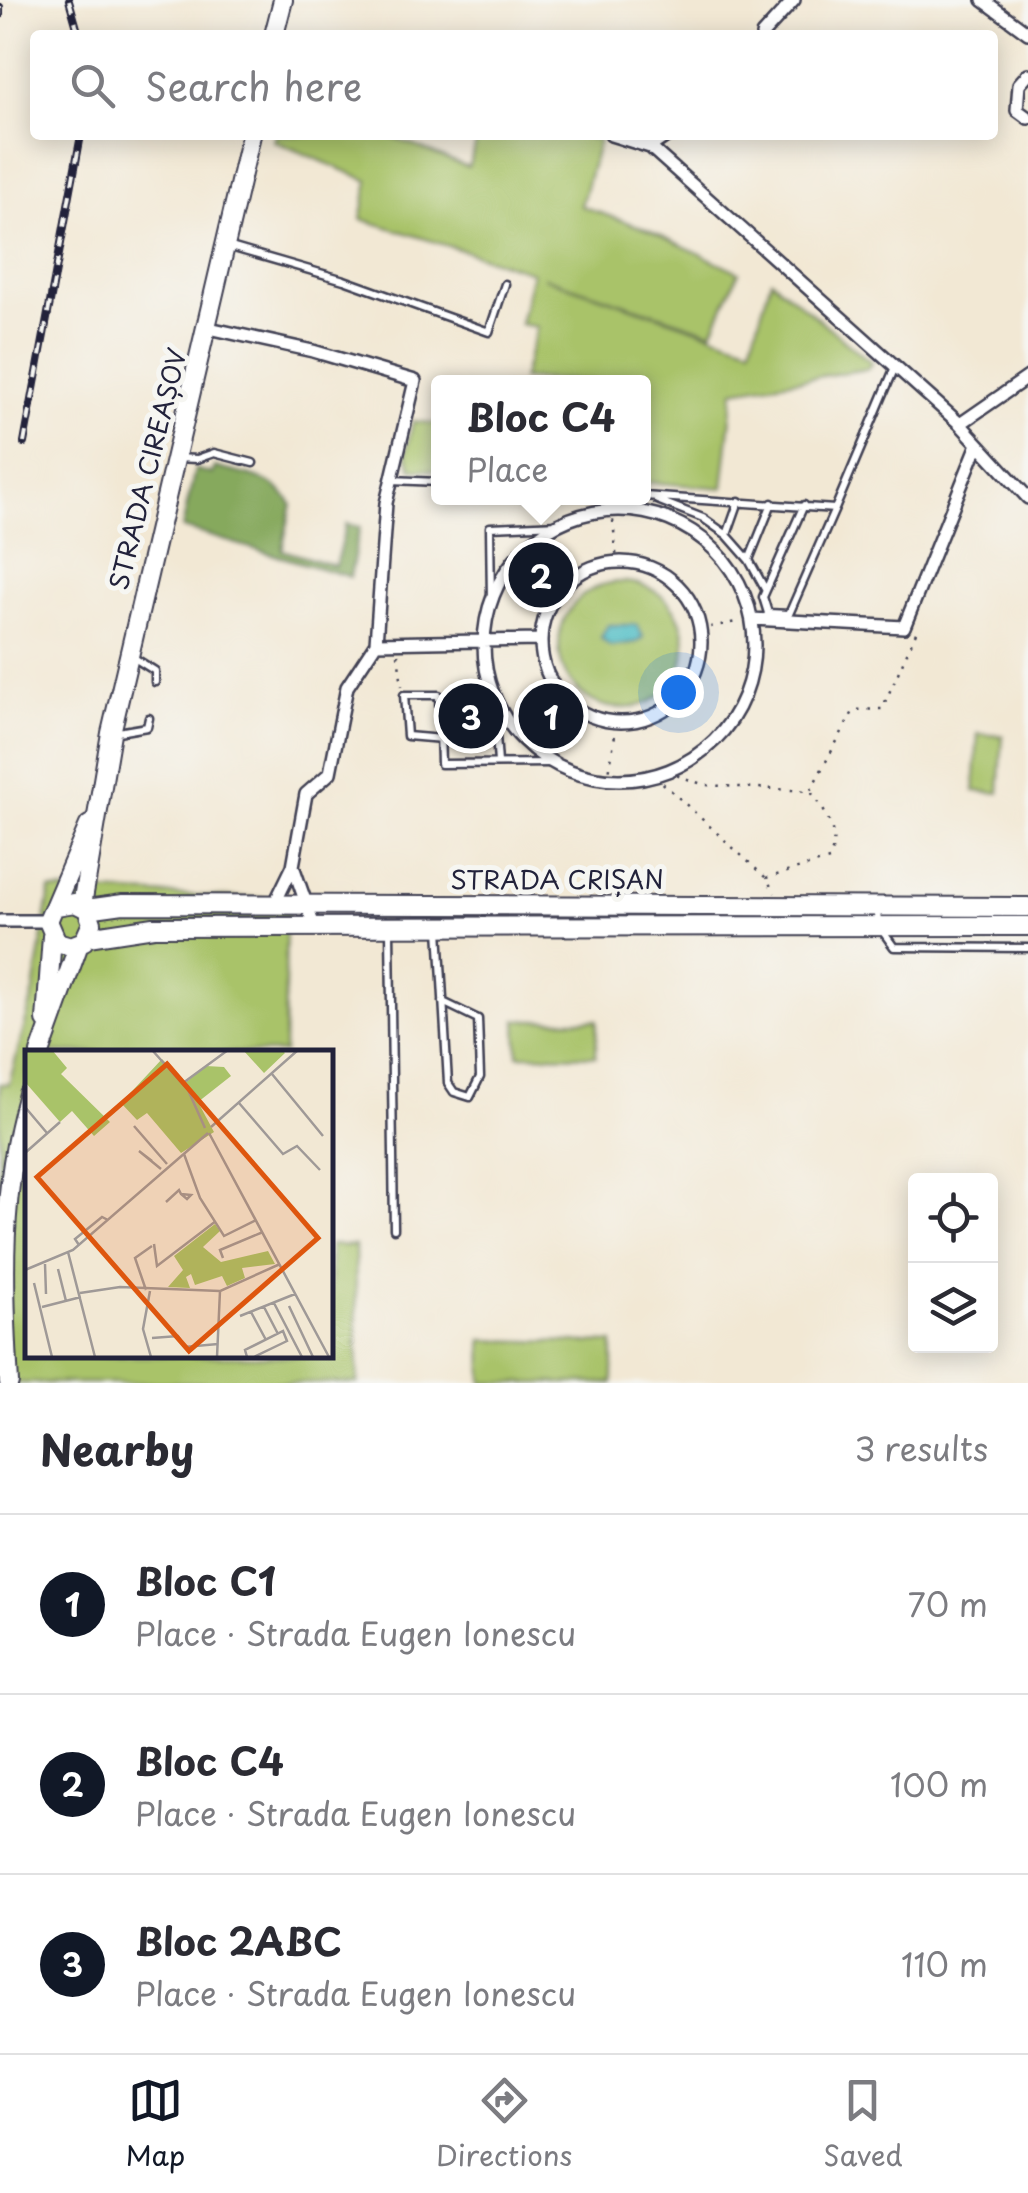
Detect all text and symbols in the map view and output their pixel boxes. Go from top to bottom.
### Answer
search box [30,30,998,140]
text: Search here [145,57,362,114]
icon: search [65,58,120,113]
street label: STRADA CIREAȘOV [99,344,195,594]
popup [431,375,651,505]
text: Bloc C4 [467,388,615,445]
text: Place [467,445,548,493]
pin: 2 [508,538,574,612]
your location [653,667,704,718]
pin: 3 [438,678,504,754]
pin: 1 [518,678,584,754]
street label: STRADA CRIȘAN [450,860,664,898]
inset map [25,1050,332,1358]
map controls [908,1173,998,1353]
button: locate [908,1173,998,1263]
button: layers [908,1263,998,1353]
text: Nearby [40,1417,194,1480]
text: 3 results [854,1424,988,1472]
text: Bloc C1 [135,1552,276,1609]
text: 1 [65,1580,80,1628]
text: 70 m [908,1580,988,1628]
text: Place · Strada Eugen Ionescu [135,1609,576,1657]
text: Bloc C4 [135,1732,284,1789]
text: 2 [61,1760,84,1808]
text: 100 m [890,1760,988,1808]
text: Place · Strada Eugen Ionescu [135,1789,576,1837]
text: Bloc 2ABC [135,1912,342,1969]
text: 3 [62,1940,83,1988]
text: 110 m [901,1940,988,1988]
text: Place · Strada Eugen Ionescu [135,1969,576,2017]
tab: Map [125,2073,185,2176]
tab: Directions [436,2073,572,2176]
tab: Saved [823,2073,903,2176]

